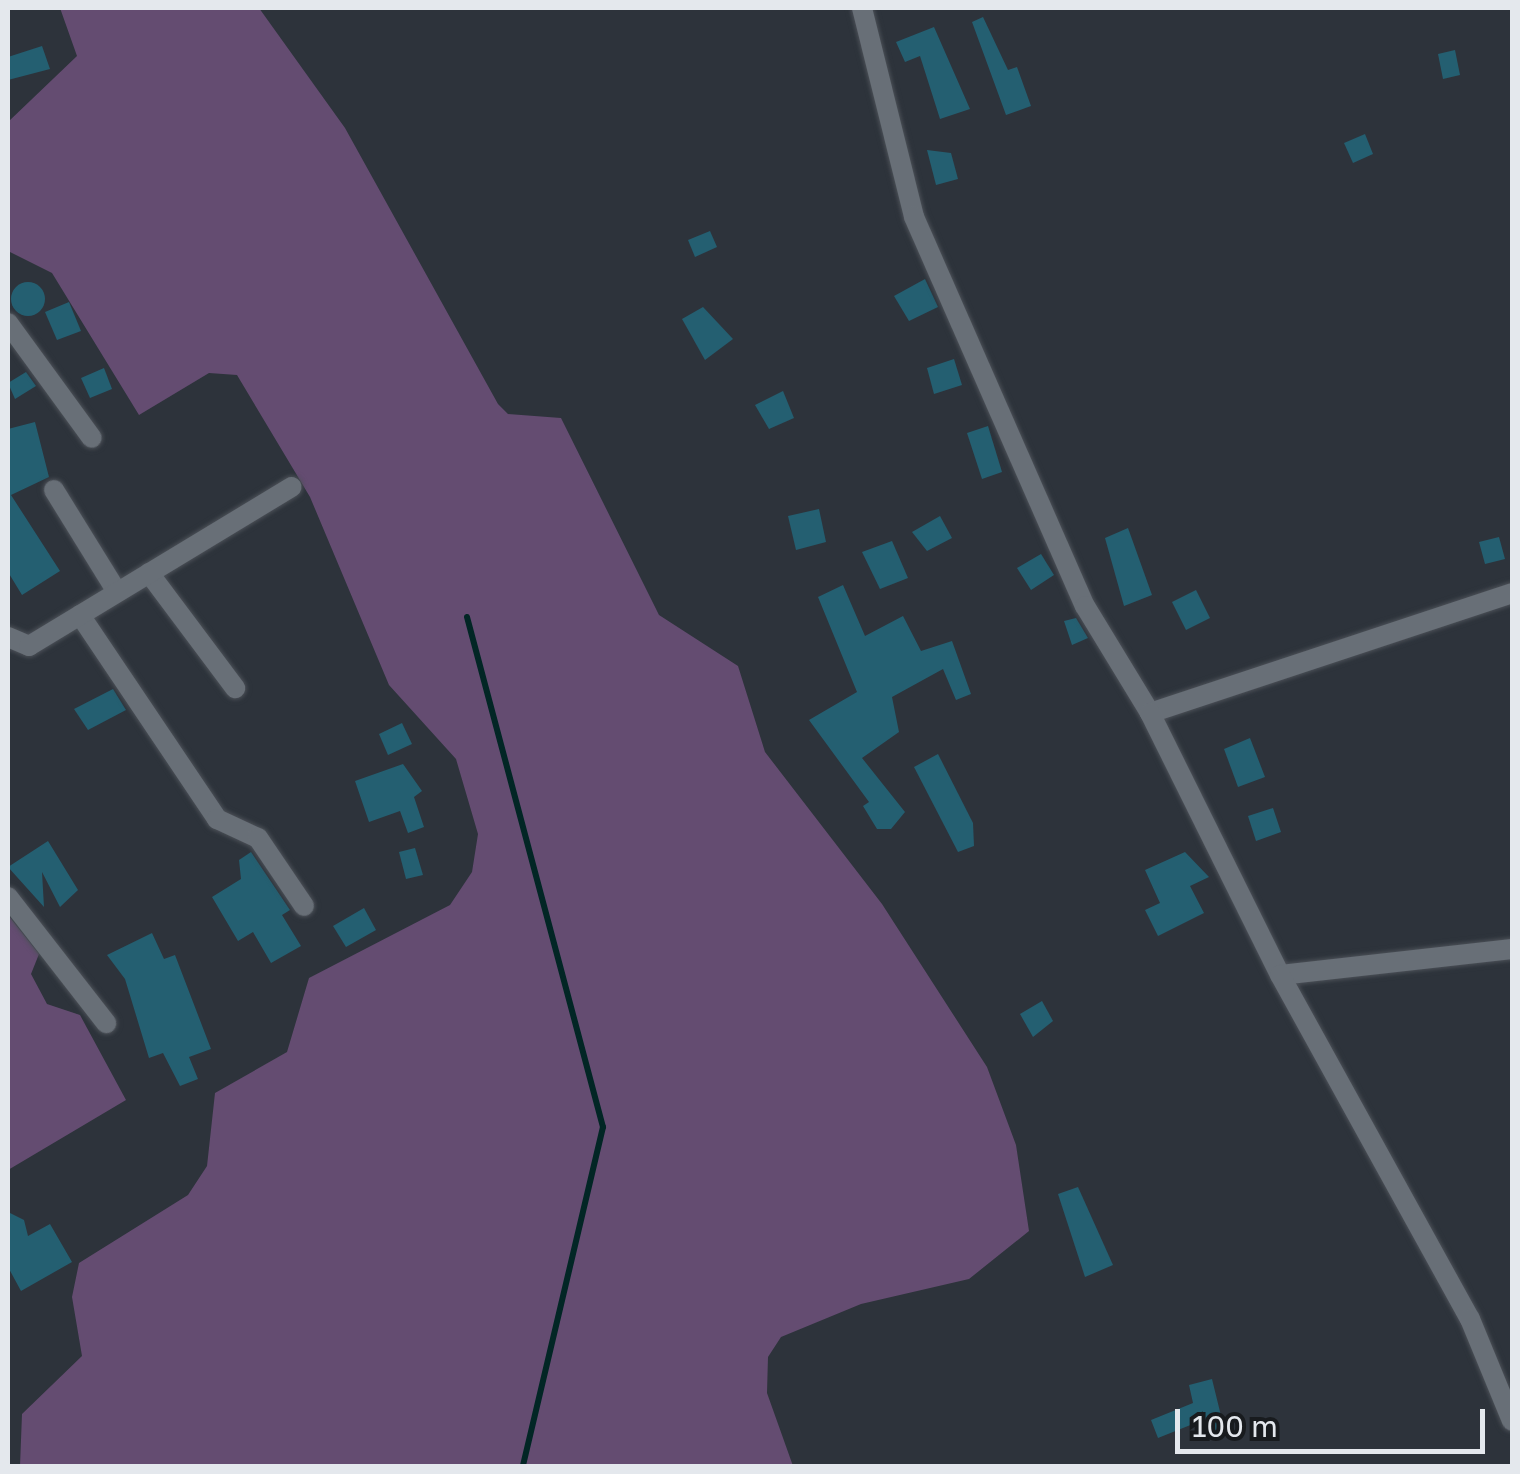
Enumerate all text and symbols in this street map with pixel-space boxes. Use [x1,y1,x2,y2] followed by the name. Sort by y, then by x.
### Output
[1180,1389,1490,1451] scale bar
[1192,1408,1278,1444] text: 100 m

